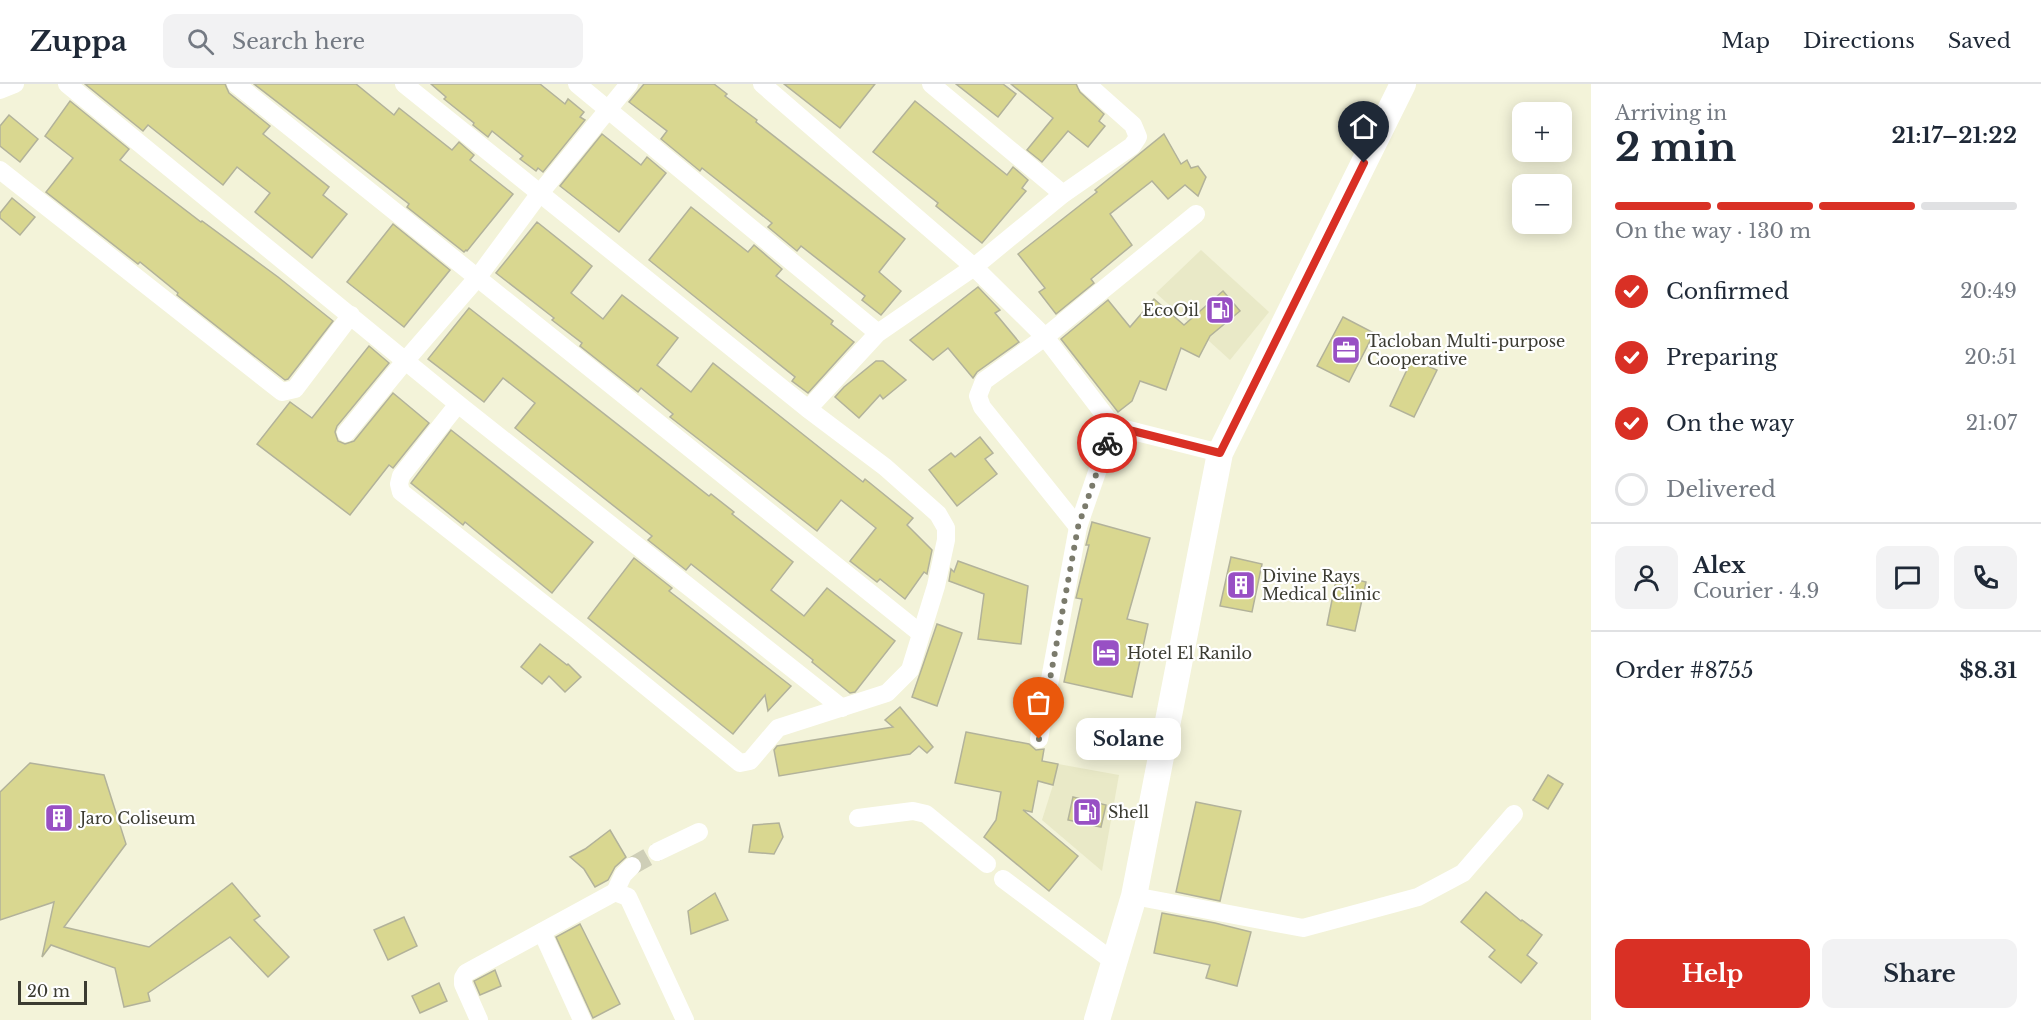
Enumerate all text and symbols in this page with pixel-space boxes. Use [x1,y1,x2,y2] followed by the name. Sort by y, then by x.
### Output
[163,14,583,68] search box
[30,24,127,59] text: Zuppa
[184,25,217,58] icon: search
[232,28,365,55] text: Search here
[1721,28,1770,54] text: Map
[1803,28,1915,54] text: Directions
[1948,28,2011,54] text: Saved
[1338,101,1389,163] pin
[1615,101,1727,125] text: Arriving in
[1512,102,1572,234] map controls
[1512,102,1572,162] button: +
[1347,110,1380,143] icon: home
[1891,122,2017,149] text: 21:17–21:22
[1615,123,1736,172] text: 2 min
[1512,174,1572,234] button: −
[1615,219,1811,243] text: On the way · 130 m
[1615,275,1648,308] icon: check
[1666,278,1789,305] text: Confirmed
[1960,279,2017,303] text: 20:49
[1204,294,1236,326] fuel station icon: EcoOil
[1143,300,1199,320] place label: EcoOil
[1367,331,1565,369] place label: Tacloban Multi-purpose Cooperative
[1330,334,1362,366] office icon: Tacloban Multi-purpose Cooperative
[1615,341,1648,374] icon: check
[1666,344,1777,371] text: Preparing
[1964,345,2017,369] text: 20:51
[1615,407,1648,440] icon: check
[1666,410,1794,437] text: On the way
[1966,411,2017,435] text: 21:07
[1077,413,1137,473] courier
[1091,427,1124,460] icon: bike
[1666,476,1776,503] text: Delivered
[1615,546,1678,609] button: person
[1876,546,1939,609] button: chat
[1954,546,2017,609] button: phone
[1693,552,1746,579] text: Alex
[1262,566,1381,604] place label: Divine Rays Medical Clinic
[1225,569,1257,601] building icon: Divine Rays Medical Clinic
[1693,579,1819,603] text: Courier · 4.9
[1090,637,1122,669] hotel icon: Hotel El Ranilo
[1127,643,1252,663] place label: Hotel El Ranilo
[1615,657,1754,684] text: Order #8755
[1960,657,2017,684] text: $8.31
[1013,677,1064,739] pin
[1022,686,1055,719] icon: bag
[1075,718,1180,760] callout: Solane
[1093,727,1164,751] text: Solane
[1071,796,1103,828] fuel station icon: Shell
[43,802,75,834] building icon: Jaro Coliseum
[1108,802,1149,822] place label: Shell
[78,808,195,828] place label: Jaro Coliseum
[1615,939,1810,1008] button: Help
[1822,939,2017,1008] button: Share
[18,978,87,1006] scale bar
[27,981,70,1001] text: 20 m

